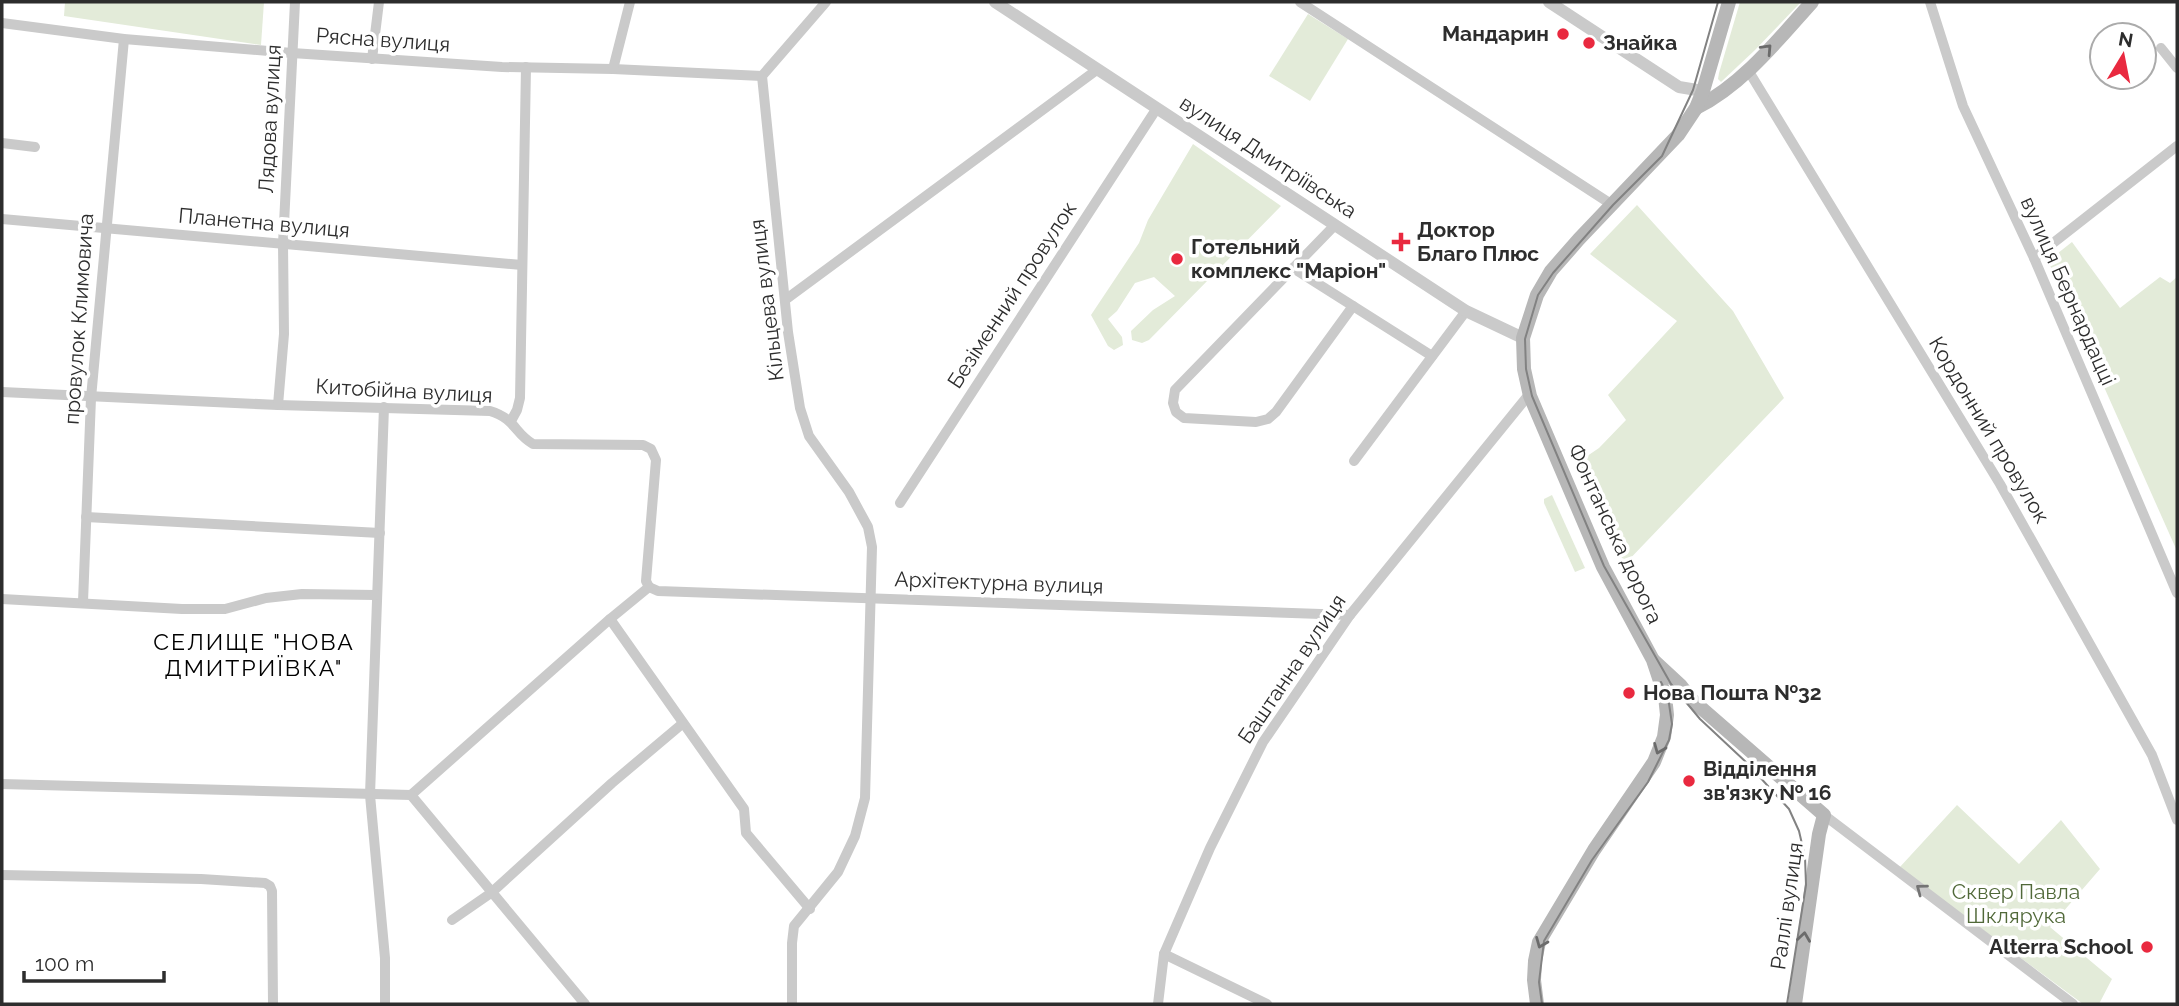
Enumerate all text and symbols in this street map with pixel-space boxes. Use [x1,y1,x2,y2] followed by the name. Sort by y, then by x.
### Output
[1442,21,1549,46] place label: Мандарин
[2088,21,2158,91] north arrow
[315,22,451,57] street label: Рясна вулиця
[1555,26,1571,42] marker: Мандарин
[2117,27,2135,51] text: N
[1603,30,1677,55] place label: Знайка
[1581,35,1597,51] marker: Знайка
[253,44,286,194] street label: Лядова вулиця
[1759,45,1772,58] one-way arrow
[1175,90,1361,223] street label: вулиця Дмитріївська
[2016,193,2121,389] street label: вулиця Бернардацці
[942,197,1081,393] street label: Безіменний провулок
[177,203,351,242] street label: Планетна вулиця
[59,213,98,425] street label: провулок Климовича
[1417,217,1539,266] place label: Доктор Благо Плюс
[744,218,789,382] street label: Кільцева вулиця
[1391,232,1411,252] marker: Доктор Благо Плюс
[1191,234,1386,283] place label: Готельний комплекс "Маріон"
[1169,251,1185,267] marker: Готельний комплекс "Маріон"
[1924,332,2055,528] street label: Кордонний провулок
[315,373,493,408] street label: Китобійна вулиця
[1563,440,1668,627] street label: Фонтанська дорога
[894,566,1104,599] street label: Архітектурна вулиця
[1232,589,1351,748] street label: Баштанна вулиця
[153,628,355,681] district label: СЕЛИЩЕ "НОВА ДМИТРИЇВКА"
[1643,680,1821,705] place label: Нова Пошта №32
[1621,685,1637,701] marker: Нова Пошта №32
[1653,742,1667,755] one-way arrow
[1703,756,1832,805] place label: Відділення зв'язку № 16
[1681,773,1697,789] marker: Відділення зв'язку № 16
[1765,841,1808,971] street label: Раллі вулиця
[1952,879,2080,928] park label: Сквер Павла Шклярука
[1916,885,1928,898] one-way arrow
[1797,931,1812,943] one-way arrow
[1989,934,2133,959] place label: Alterra School
[1535,936,1549,948] one-way arrow
[2139,939,2155,955] marker: Alterra School
[24,940,164,984] scale bar
[35,951,94,976] text: 100 m

